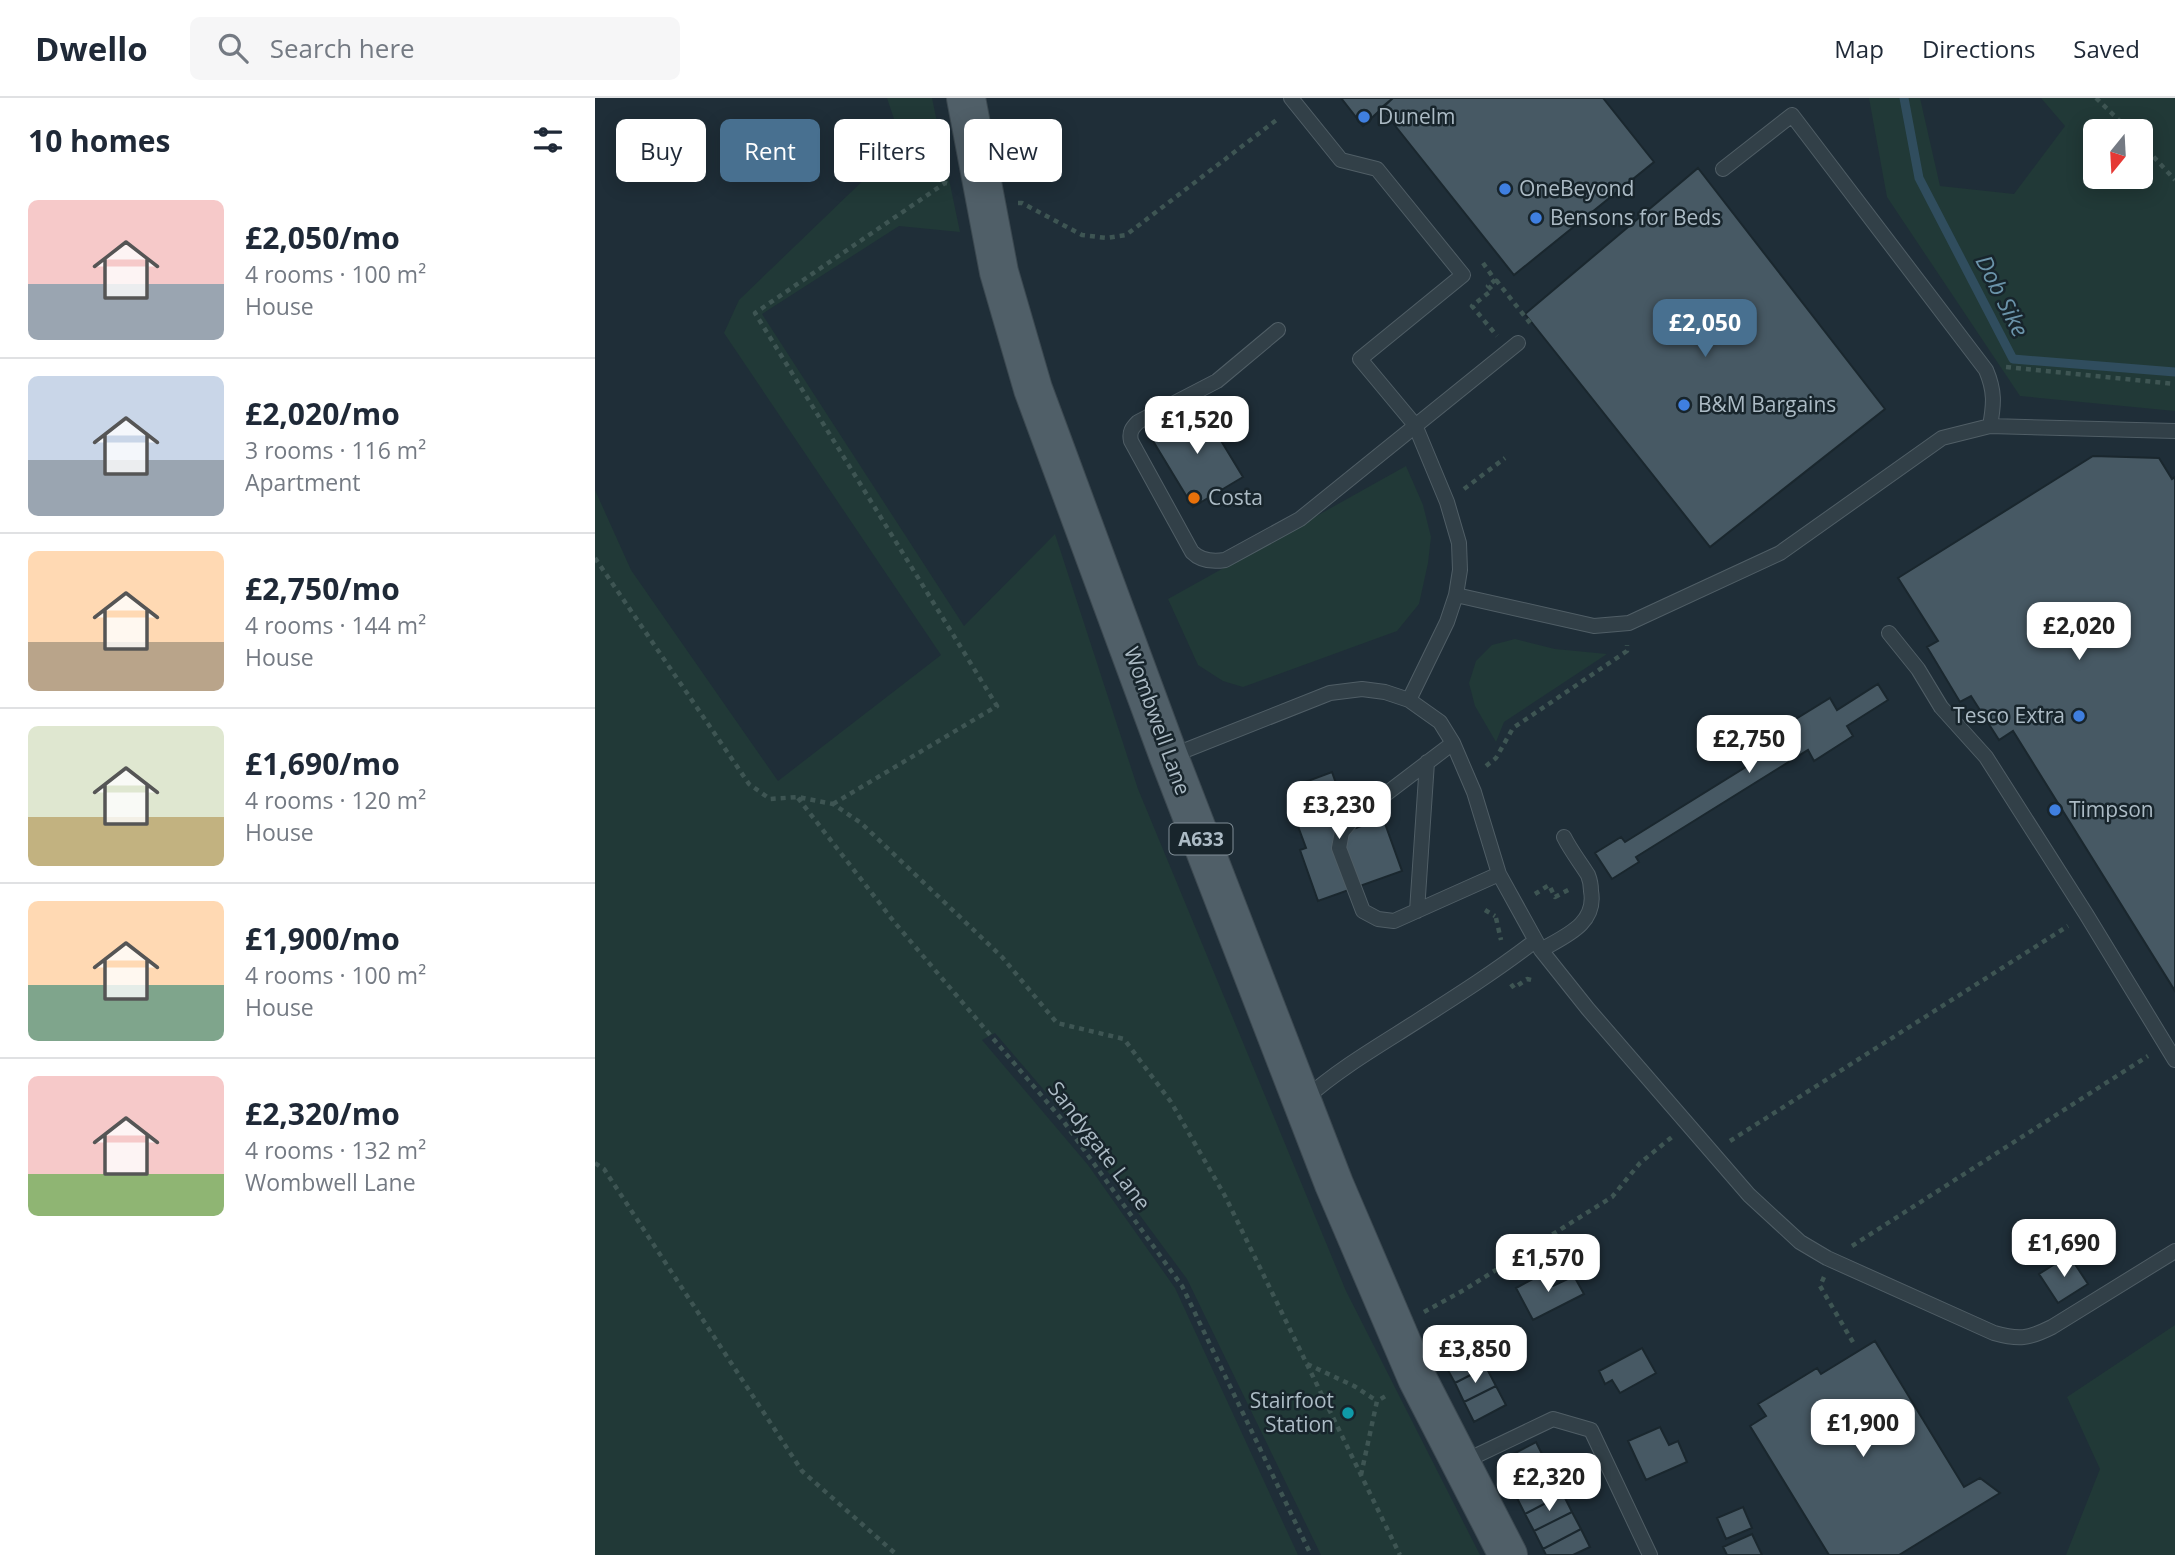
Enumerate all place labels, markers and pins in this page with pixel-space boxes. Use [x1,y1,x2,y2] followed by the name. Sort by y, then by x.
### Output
[1378,102,1456,130] place label: Dunelm
[1356,109,1372,125] marker: Dunelm
[1519,174,1634,202] place label: OneBeyond
[1497,181,1513,197] marker: OneBeyond
[1550,203,1721,231] place label: Bensons for Beds
[1528,210,1544,226] marker: Bensons for Beds
[1648,300,1762,359] pin: £2,050
[1698,390,1836,418] place label: B&M Bargains
[1140,396,1254,456] pin: £1,520
[1676,397,1692,413] marker: B&M Bargains
[1208,483,1263,511] place label: Costa
[1186,490,1202,506] marker: Costa
[2022,602,2136,662] pin: £2,020
[1953,701,2065,729] place label: Tesco Extra
[2071,708,2087,724] marker: Tesco Extra
[1692,716,1806,775] pin: £2,750
[1282,782,1396,841] pin: £3,230
[2069,795,2154,823] place label: Timpson
[2047,802,2063,818] marker: Timpson
[2007,1220,2121,1279] pin: £1,690
[1491,1234,1605,1294] pin: £1,570
[1418,1326,1532,1385] pin: £3,850
[1250,1386,1334,1438] place label: Stairfoot Station
[1806,1400,1920,1459] pin: £1,900
[1340,1405,1356,1421] marker: Stairfoot Station
[1492,1454,1606,1513] pin: £2,320

